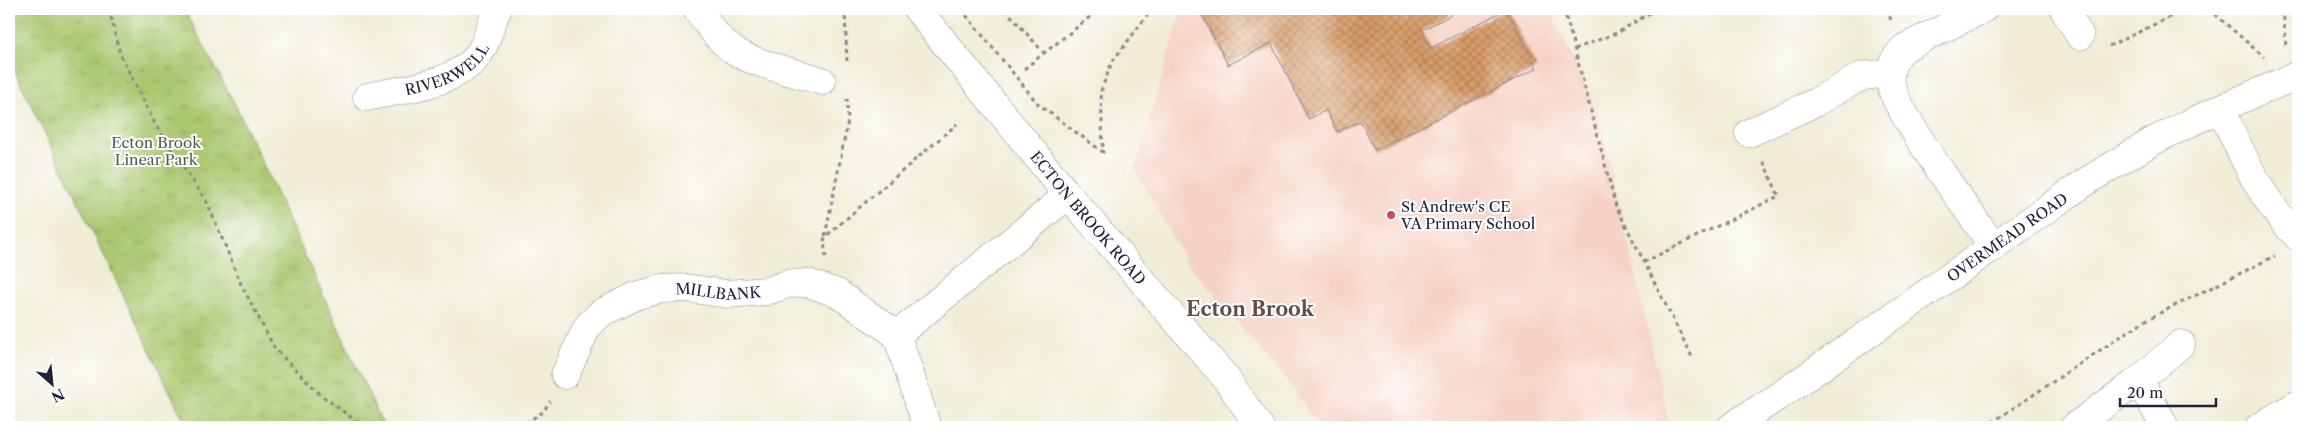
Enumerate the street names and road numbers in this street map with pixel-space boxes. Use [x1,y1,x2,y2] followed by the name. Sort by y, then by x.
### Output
[403,40,493,99] street label: RIVERWELL
[1026,147,1150,288] street label: ECTON BROOK ROAD
[1943,188,2071,286] street label: OVERMEAD ROAD
[675,278,763,304] street label: MILLBANK

